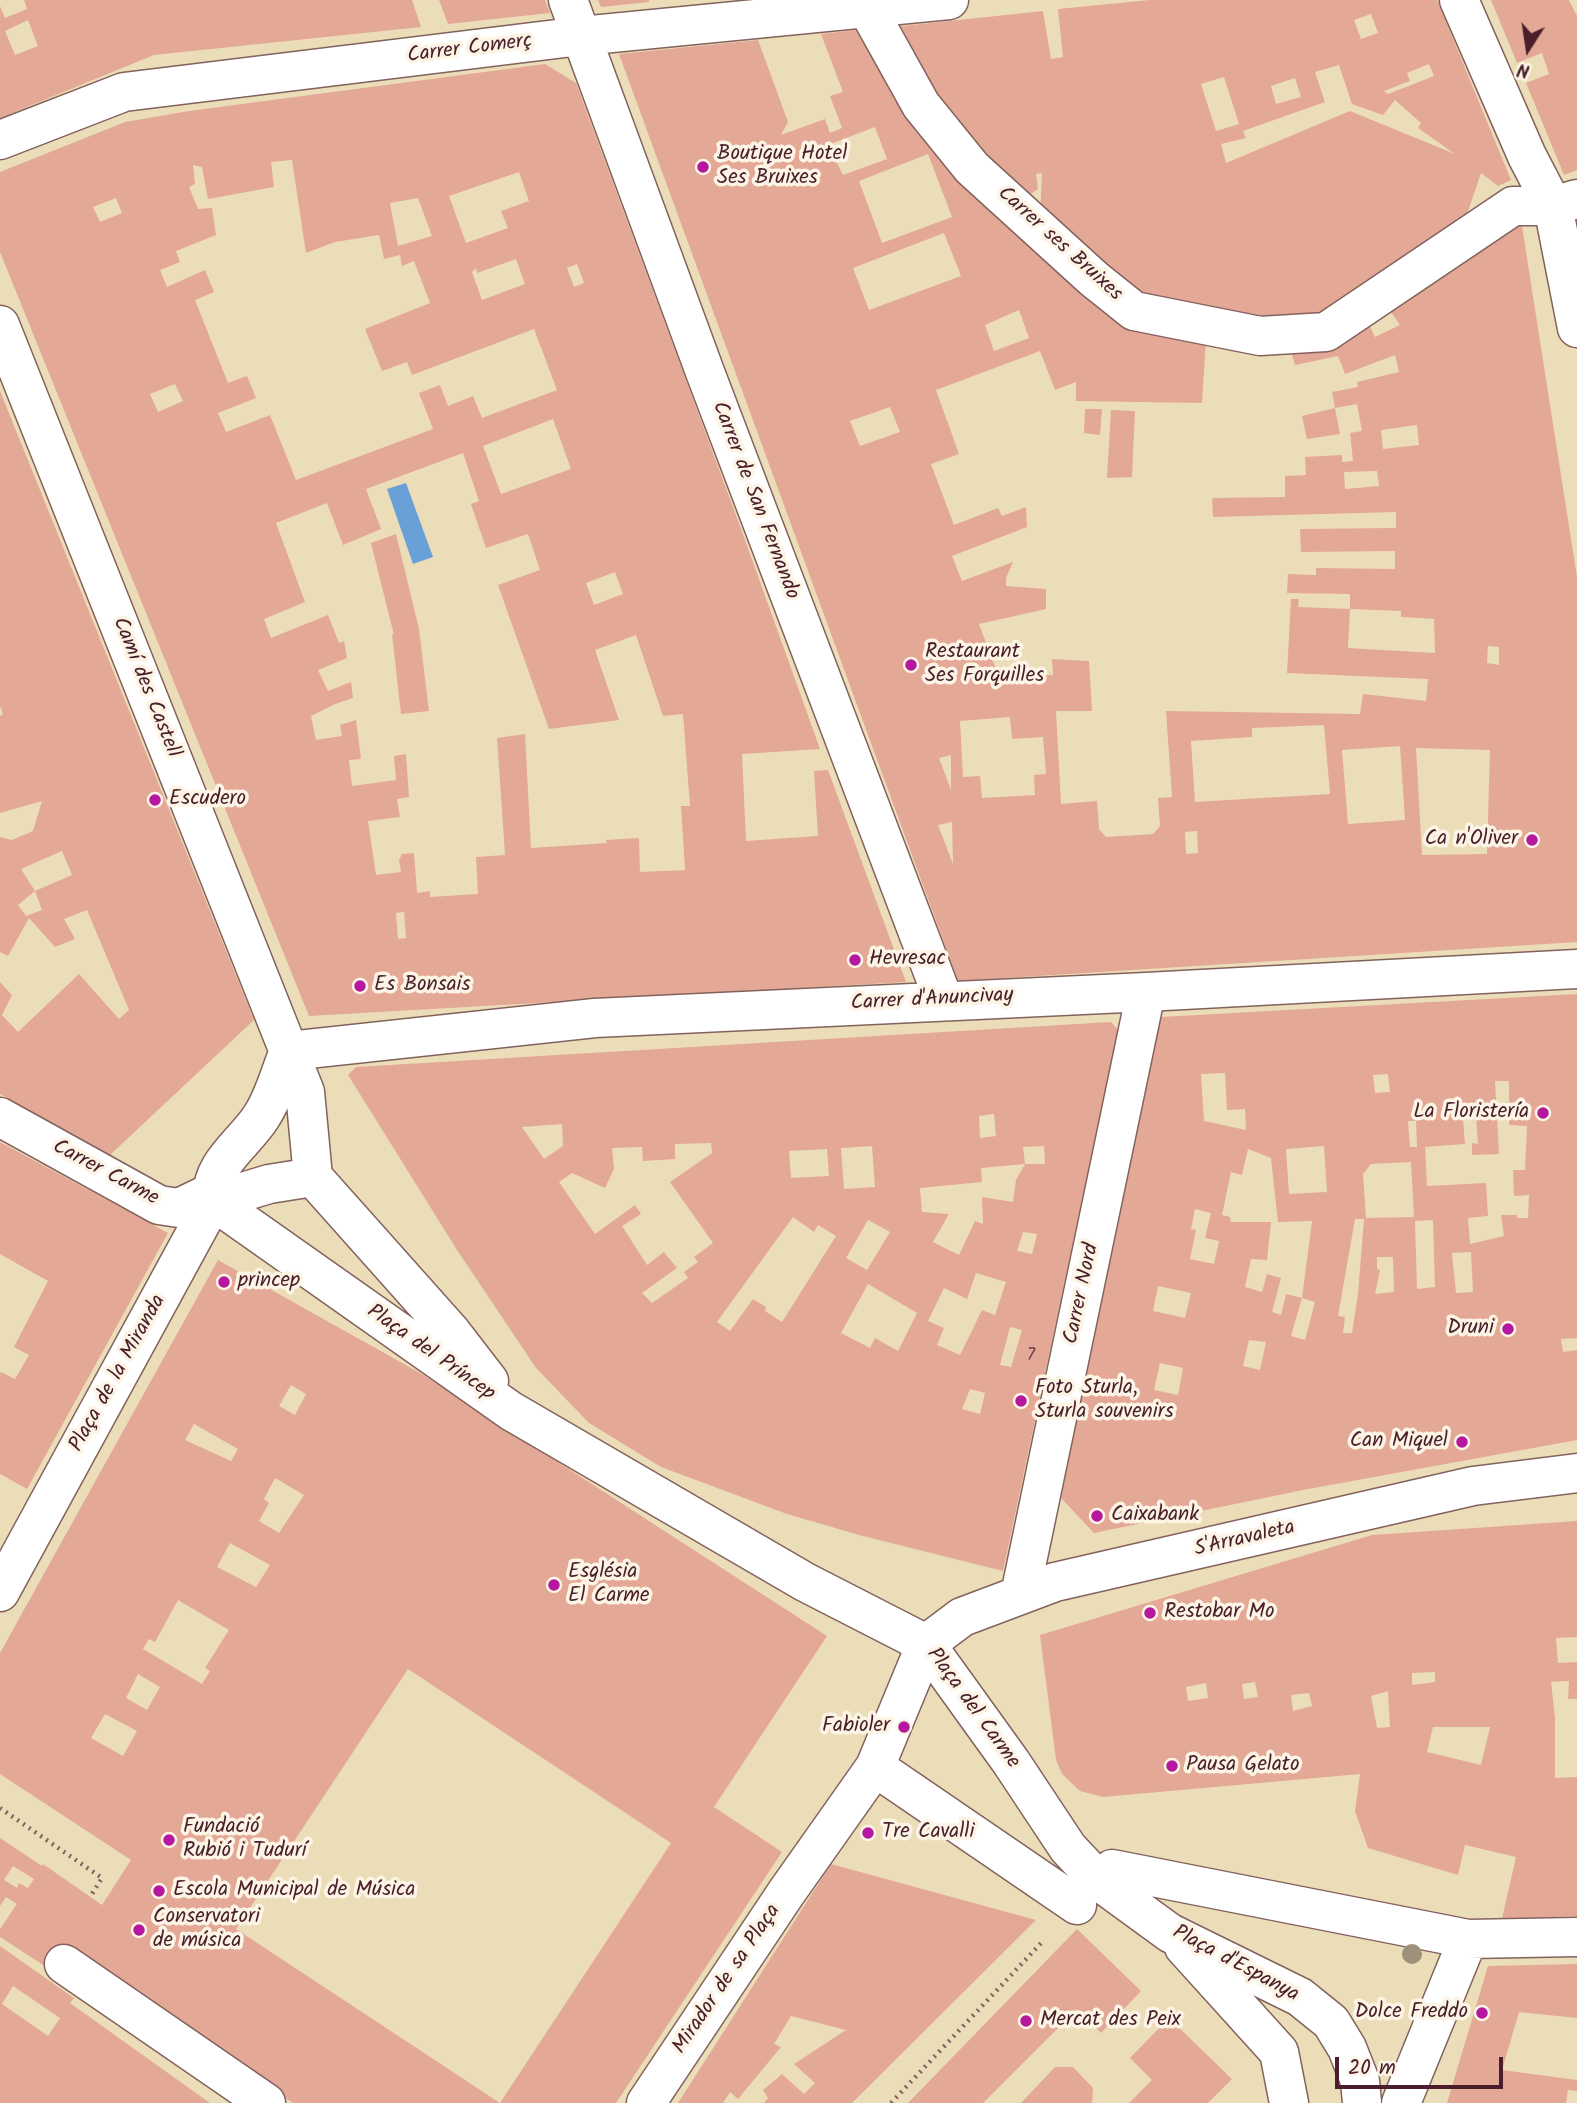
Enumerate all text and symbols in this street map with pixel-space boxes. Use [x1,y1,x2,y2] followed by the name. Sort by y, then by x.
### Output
[1493,14,1563,84] north arrow
[406,30,534,70] street label: Carrer Comerç
[1515,54,1533,85] text: N
[717,142,847,192] place label: Boutique Hotel Ses Bruixes
[695,159,711,175] marker: Boutique Hotel Ses Bruixes
[991,182,1127,308] street label: Carrer ses Bruixes
[705,399,803,603] street label: Carrer de San Fernando
[105,614,185,762] street label: Camí des Castell
[925,640,1044,690] place label: Restaurant Ses Forquilles
[903,657,919,673] marker: Restaurant Ses Forquilles
[169,787,246,813] place label: Escudero
[147,792,163,808] marker: Escudero
[1425,827,1518,853] place label: Ca n'Oliver
[1524,832,1540,848] marker: Ca n'Oliver
[869,947,946,973] place label: Hevresac
[847,952,863,968] marker: Hevresac
[374,973,470,999] place label: Es Bonsais
[352,978,368,994] marker: Es Bonsais
[850,984,1014,1018] street label: Carrer d'Anuncivay
[1413,1100,1529,1126] place label: La Floristería
[1535,1105,1551,1121] marker: La Floristería
[48,1135,162,1213] street label: Carrer Carme
[1060,1241,1106,1347] street label: Carrer Nord
[238,1269,300,1295] place label: princep
[216,1274,232,1290] marker: princep
[65,1291,173,1457] street label: Plaça de la Miranda
[361,1300,499,1408] street label: Plaça del Príncep
[1447,1316,1494,1342] place label: Druni
[1500,1321,1516,1337] marker: Druni
[1027,1346,1035,1368] house number: 7
[1035,1376,1174,1426] place label: Foto Sturla, Sturla souvenirs
[1013,1393,1029,1409] marker: Foto Sturla, Sturla souvenirs
[1350,1429,1448,1455] place label: Can Miquel
[1454,1434,1470,1450] marker: Can Miquel
[1111,1503,1199,1529] place label: Caixabank
[1089,1508,1105,1524] marker: Caixabank
[1192,1516,1298,1564] street label: S'Arravaleta
[568,1560,649,1610] place label: Església El Carme
[546,1577,562,1593] marker: Església El Carme
[1164,1600,1275,1626] place label: Restobar Mo
[1142,1605,1158,1621] marker: Restobar Mo
[920,1644,1024,1774] street label: Plaça del Carme
[822,1714,890,1740] place label: Fabioler
[896,1719,912,1735] marker: Fabioler
[1186,1753,1299,1779] place label: Pausa Gelato
[1164,1758,1180,1774] marker: Pausa Gelato
[183,1815,307,1865] place label: Fundació Rubió i Tudurí
[882,1820,974,1846] place label: Tre Cavalli
[860,1825,876,1841] marker: Tre Cavalli
[161,1832,177,1848] marker: Fundació Rubió i Tudurí
[173,1878,415,1904] place label: Escola Municipal de Música
[151,1883,167,1899] marker: Escola Municipal de Música
[669,1900,787,2060] street label: Mirador de sa Plaça
[153,1905,260,1955] place label: Conservatori de música
[1167,1921,1303,2009] street label: Plaça d'Espanya
[131,1922,147,1938] marker: Conservatori de música
[1355,2000,1468,2026] place label: Dolce Freddo
[1474,2005,1490,2021] marker: Dolce Freddo
[1040,2008,1181,2034] place label: Mercat des Peix
[1018,2013,1034,2029] marker: Mercat des Peix
[1339,2044,1507,2088] scale bar
[1348,2052,1396,2085] text: 20 m

